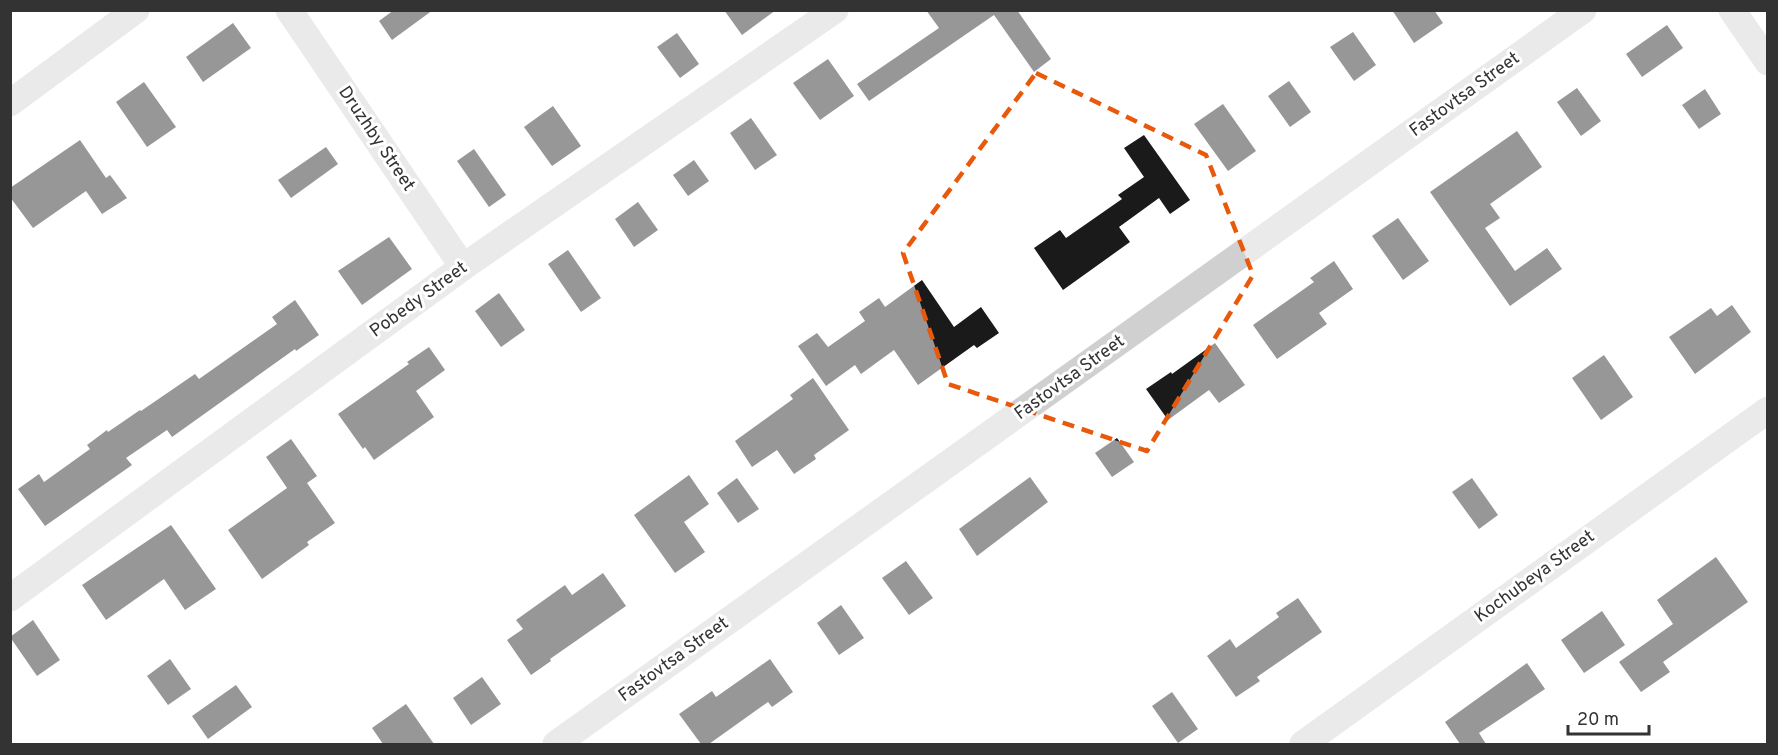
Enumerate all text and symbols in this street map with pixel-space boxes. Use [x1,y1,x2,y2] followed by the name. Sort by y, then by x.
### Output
[1405,47,1525,143] street label: Fastovtsa Street
[332,82,420,196] street label: Druzhby Street
[366,257,472,343] street label: Pobedy Street
[1010,330,1130,426] street label: Fastovtsa Street
[1470,526,1600,628] street label: Kochubeya Street
[614,612,734,708] street label: Fastovtsa Street
[1568,698,1649,736] scale bar
[1577,709,1619,732] text: 20 m

